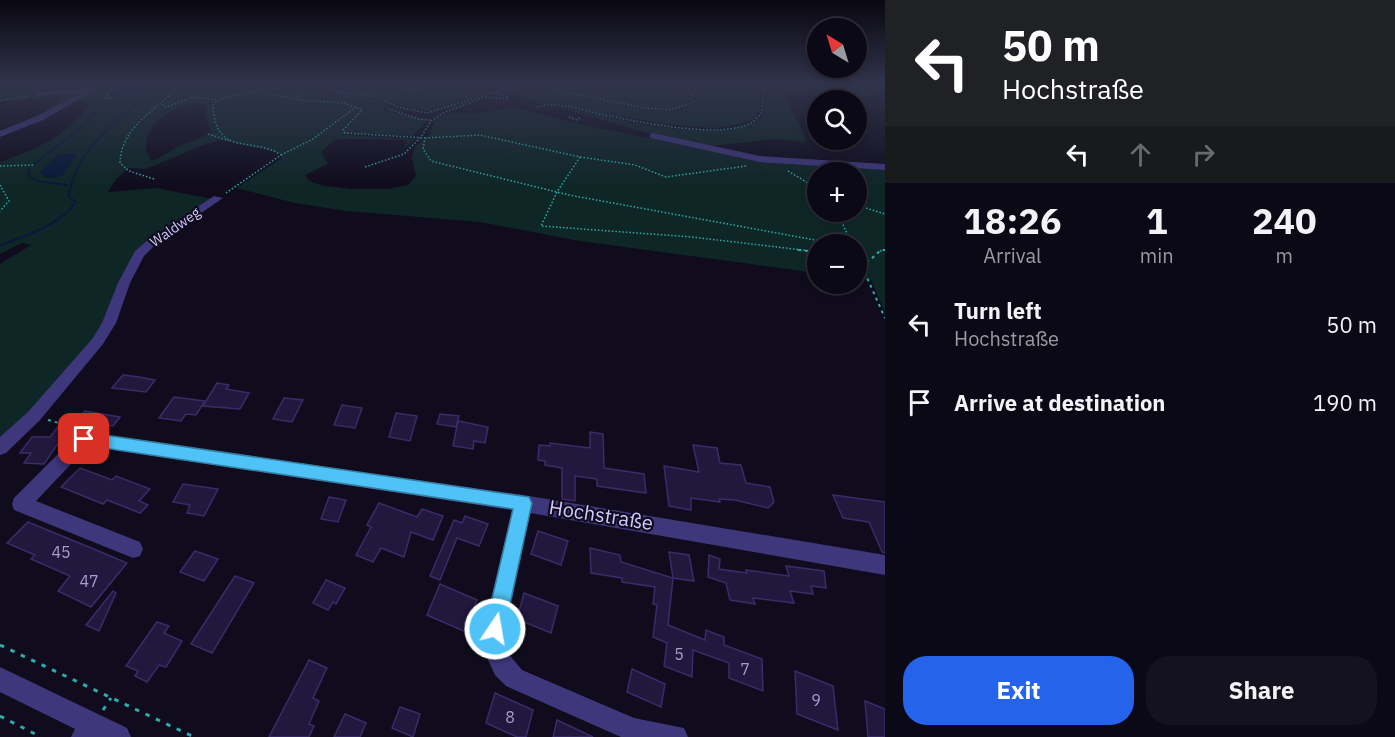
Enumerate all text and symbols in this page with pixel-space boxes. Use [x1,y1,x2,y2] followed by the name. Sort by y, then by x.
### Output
[807,18,867,78] north arrow
[807,18,867,294] map controls
[1002,18,1100,73] text: 50 m
[903,24,981,102] icon: left
[1002,71,1144,106] text: Hochstraße
[807,90,867,150] button: search
[1061,138,1094,171] icon: left
[1124,138,1157,171] icon: ahead
[1187,138,1220,171] icon: right
[807,162,867,222] button: +
[963,197,1062,244] text: 18:26
[1146,197,1168,244] text: 1
[1252,197,1317,244] text: 240
[146,203,204,251] street label: Waldweg
[807,234,867,294] button: −
[983,242,1042,269] text: Arrival
[1140,242,1174,269] text: min
[1276,242,1293,269] text: m
[954,296,1042,325] text: Turn left
[903,308,936,341] icon: left
[1326,310,1377,339] text: 50 m
[954,325,1059,352] text: Hochstraße
[903,386,936,419] icon: arrive
[954,388,1165,417] text: Arrive at destination
[1313,388,1377,417] text: 190 m
[58,413,109,464] pin
[67,422,100,455] icon: arrive
[547,493,655,536] street label: Hochstraße
[51,542,71,562] house number: 45
[79,571,99,591] house number: 47
[463,597,527,661] position arrow
[674,644,684,664] house number: 5
[903,656,1134,725] button: Exit
[1146,656,1377,725] button: Share
[740,659,750,679] house number: 7
[811,690,821,710] house number: 9
[505,707,515,727] house number: 8

